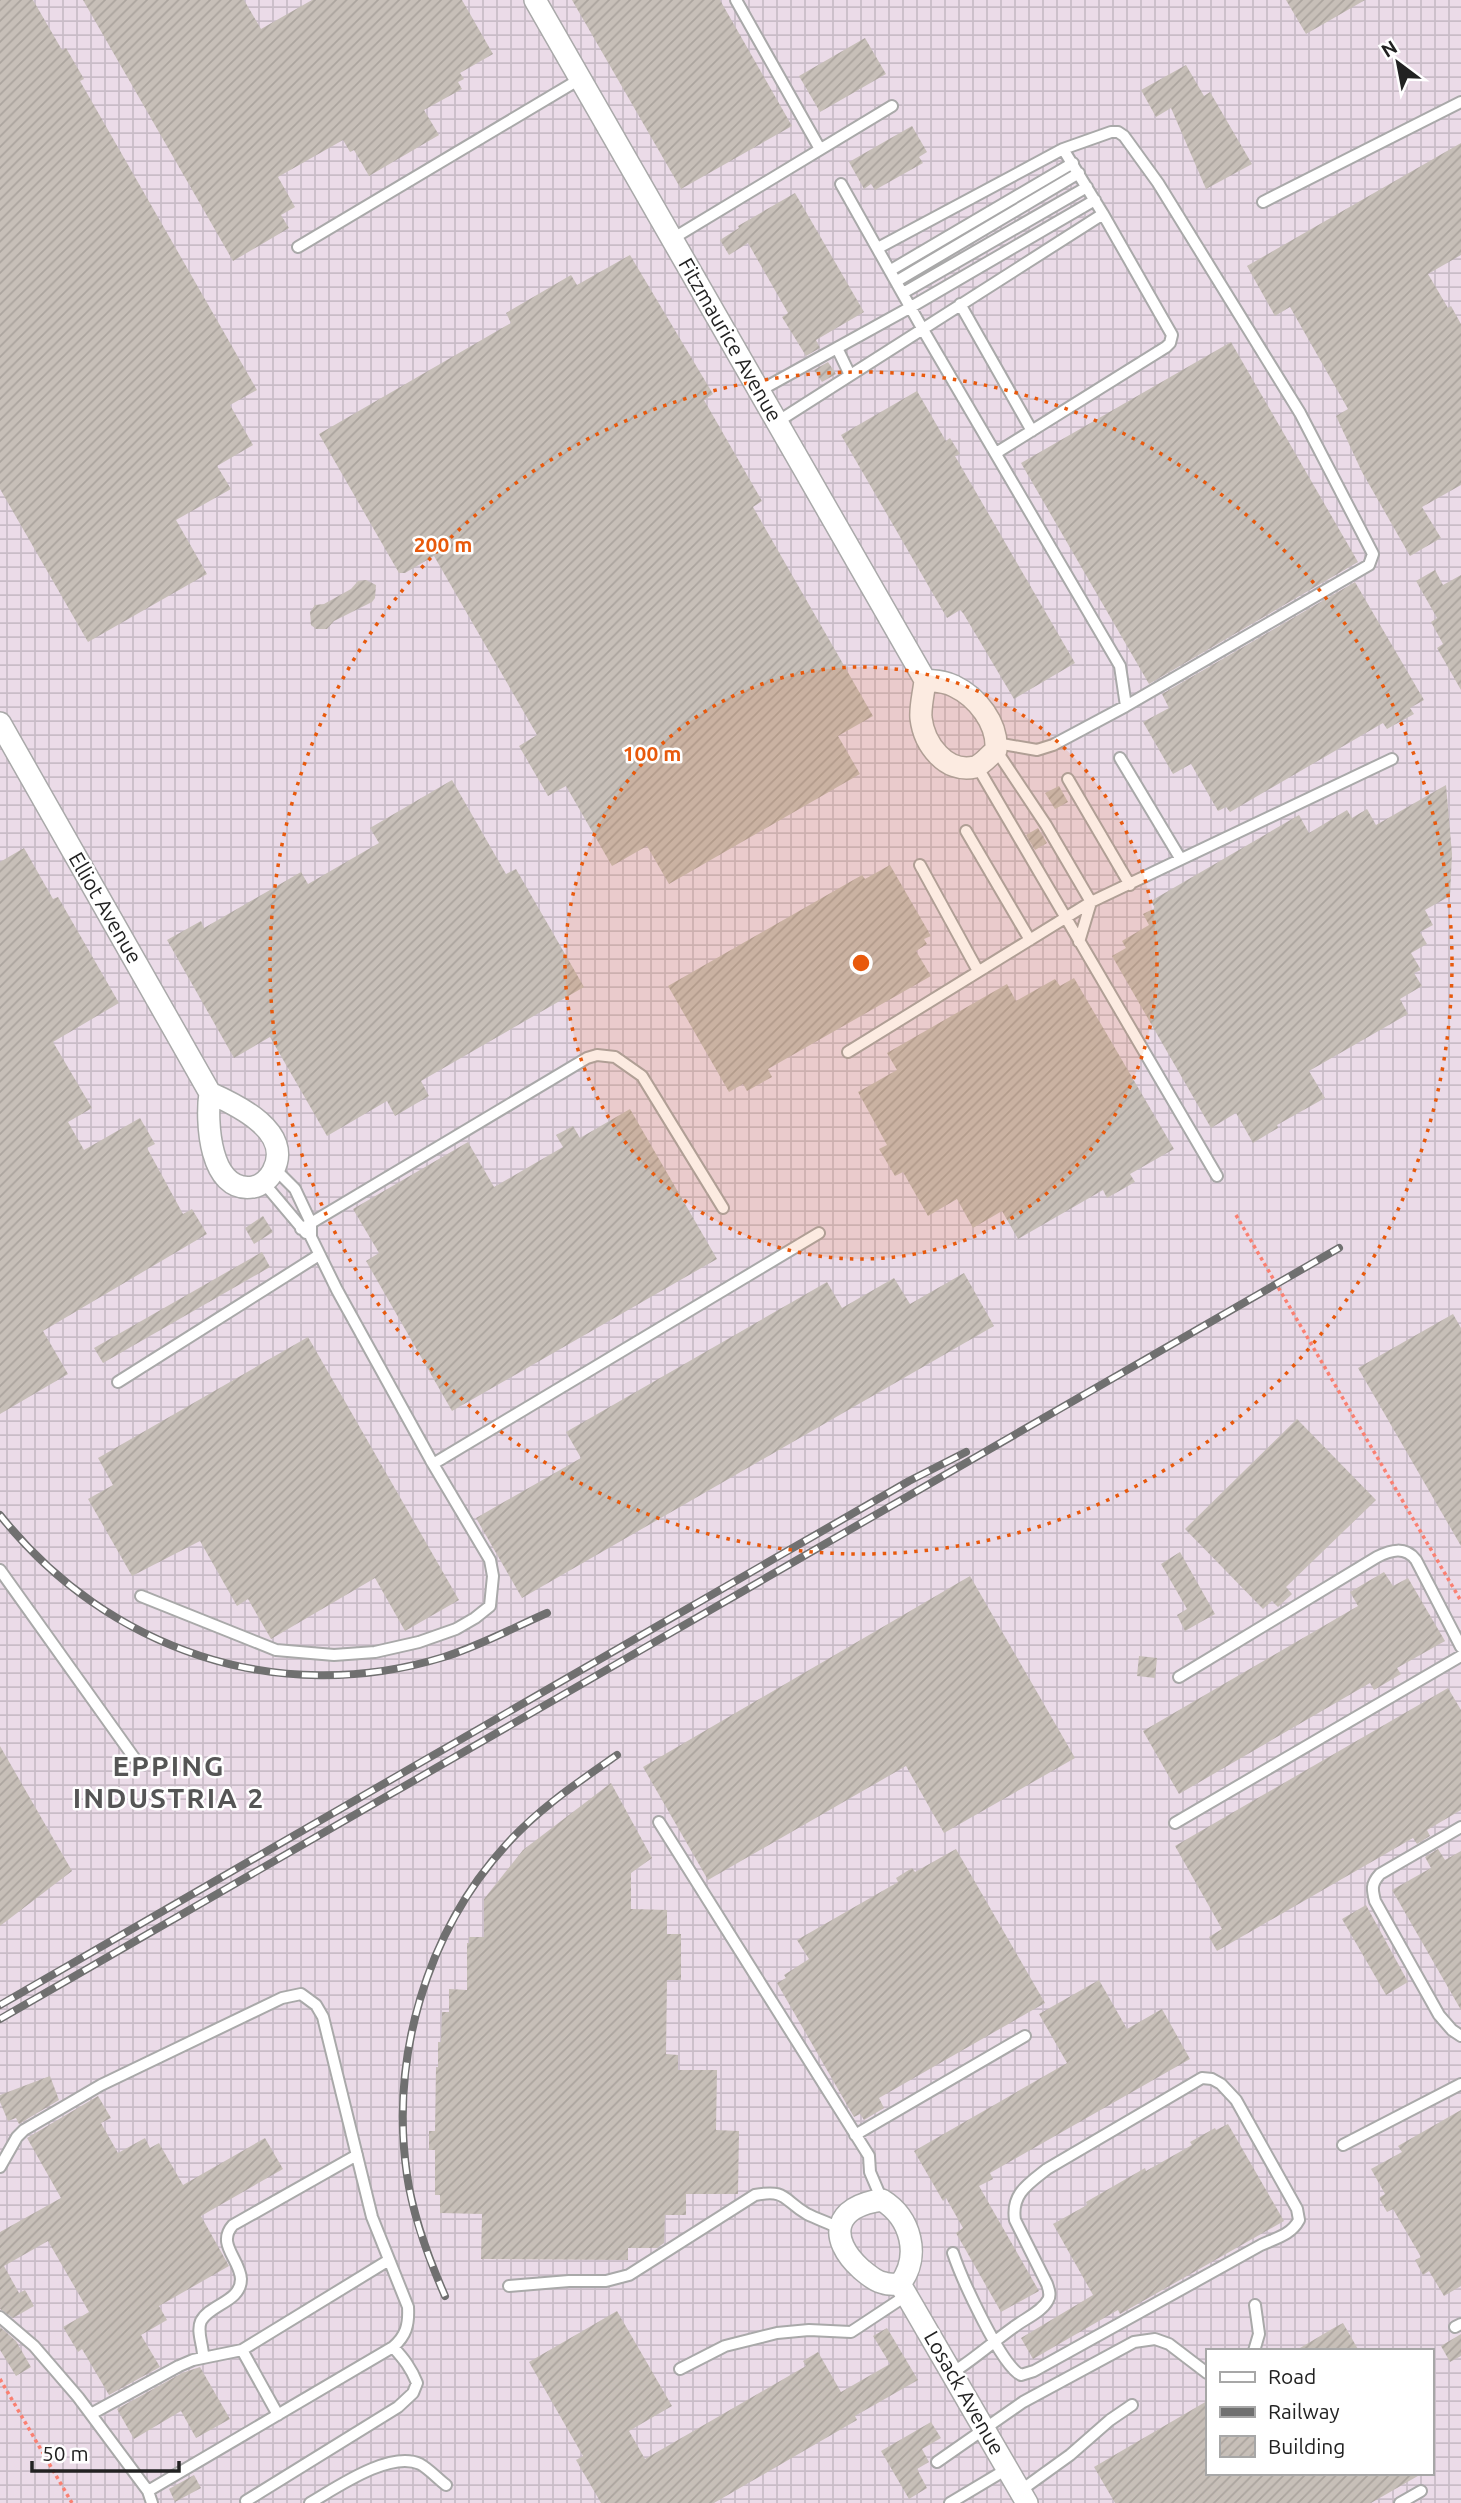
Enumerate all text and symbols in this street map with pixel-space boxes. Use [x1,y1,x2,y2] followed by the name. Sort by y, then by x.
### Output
[1363,28,1433,98] north arrow
[1377,35,1401,62] text: N
[674,253,787,426] street label: Fitzmaurice Avenue
[414,532,472,556] text: 200 m
[623,741,681,765] text: 100 m
[64,848,147,967] street label: Elliot Avenue
[849,951,873,975] centre of rings
[73,1750,265,1813] district label: EPPING INDUSTRIA 2
[920,2326,1010,2459] street label: Losack Avenue
[1206,2349,1433,2475] legend
[1268,2364,1316,2388] text: Road
[1268,2399,1340,2423] text: Railway
[32,2430,178,2474] scale bar
[1268,2434,1345,2458] text: Building
[42,2441,89,2465] text: 50 m

